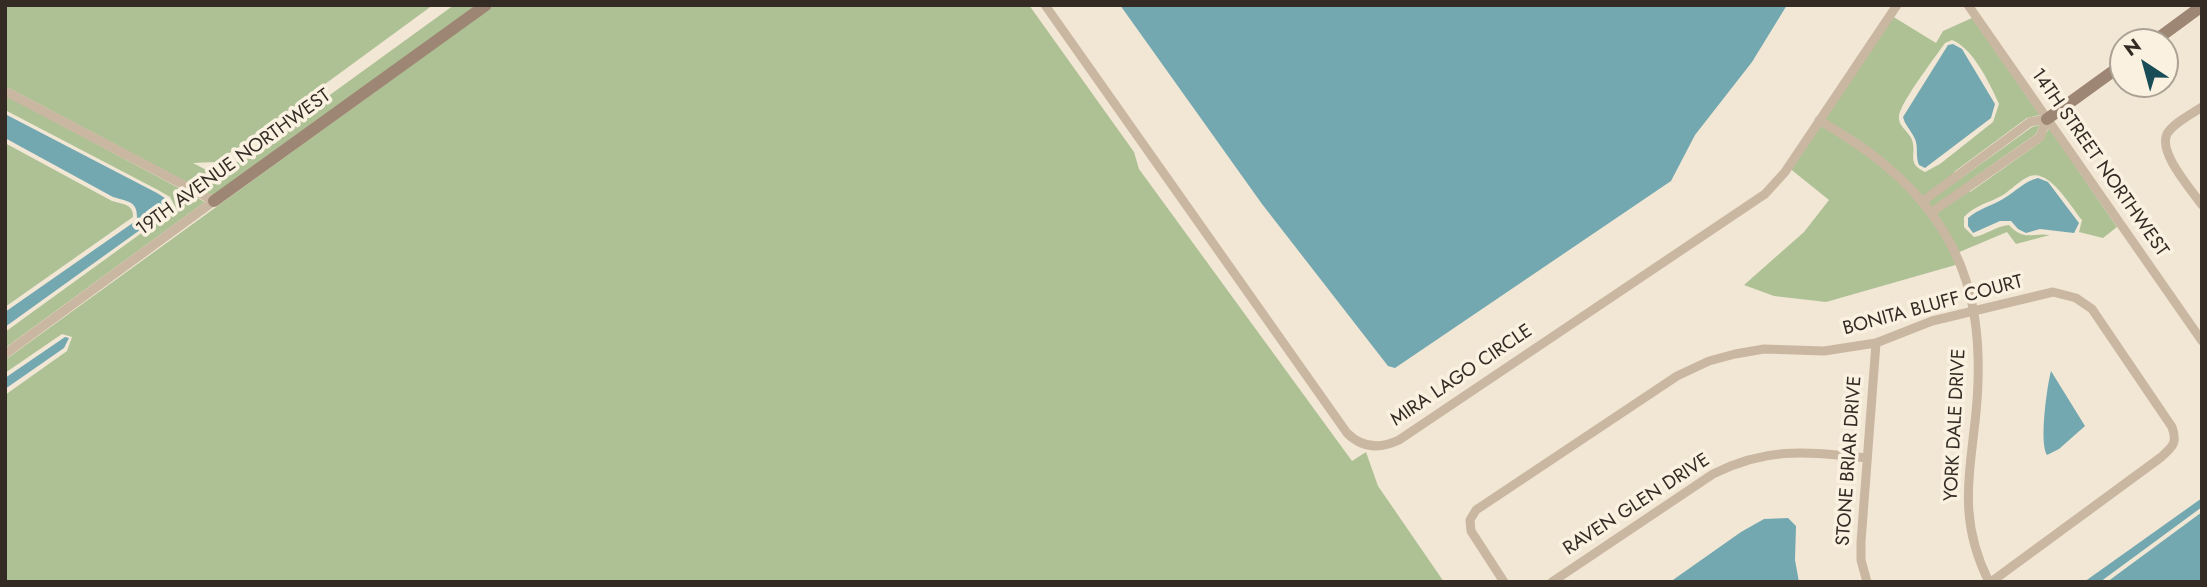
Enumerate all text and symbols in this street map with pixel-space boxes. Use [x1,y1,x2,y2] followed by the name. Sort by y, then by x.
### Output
[2109,28,2179,98] north arrow
[2118,32,2147,63] text: N
[2025,65,2173,261] street label: 14TH STREET NORTHWEST
[132,85,336,241] street label: 19TH AVENUE NORTHWEST
[1841,271,2025,341] street label: BONITA BLUFF COURT
[1387,320,1537,432] street label: MIRA LAGO CIRCLE
[1941,348,1971,502] street label: YORK DALE DRIVE
[1833,375,1867,547] street label: STONE BRIAR DRIVE
[1559,449,1715,561] street label: RAVEN GLEN DRIVE

